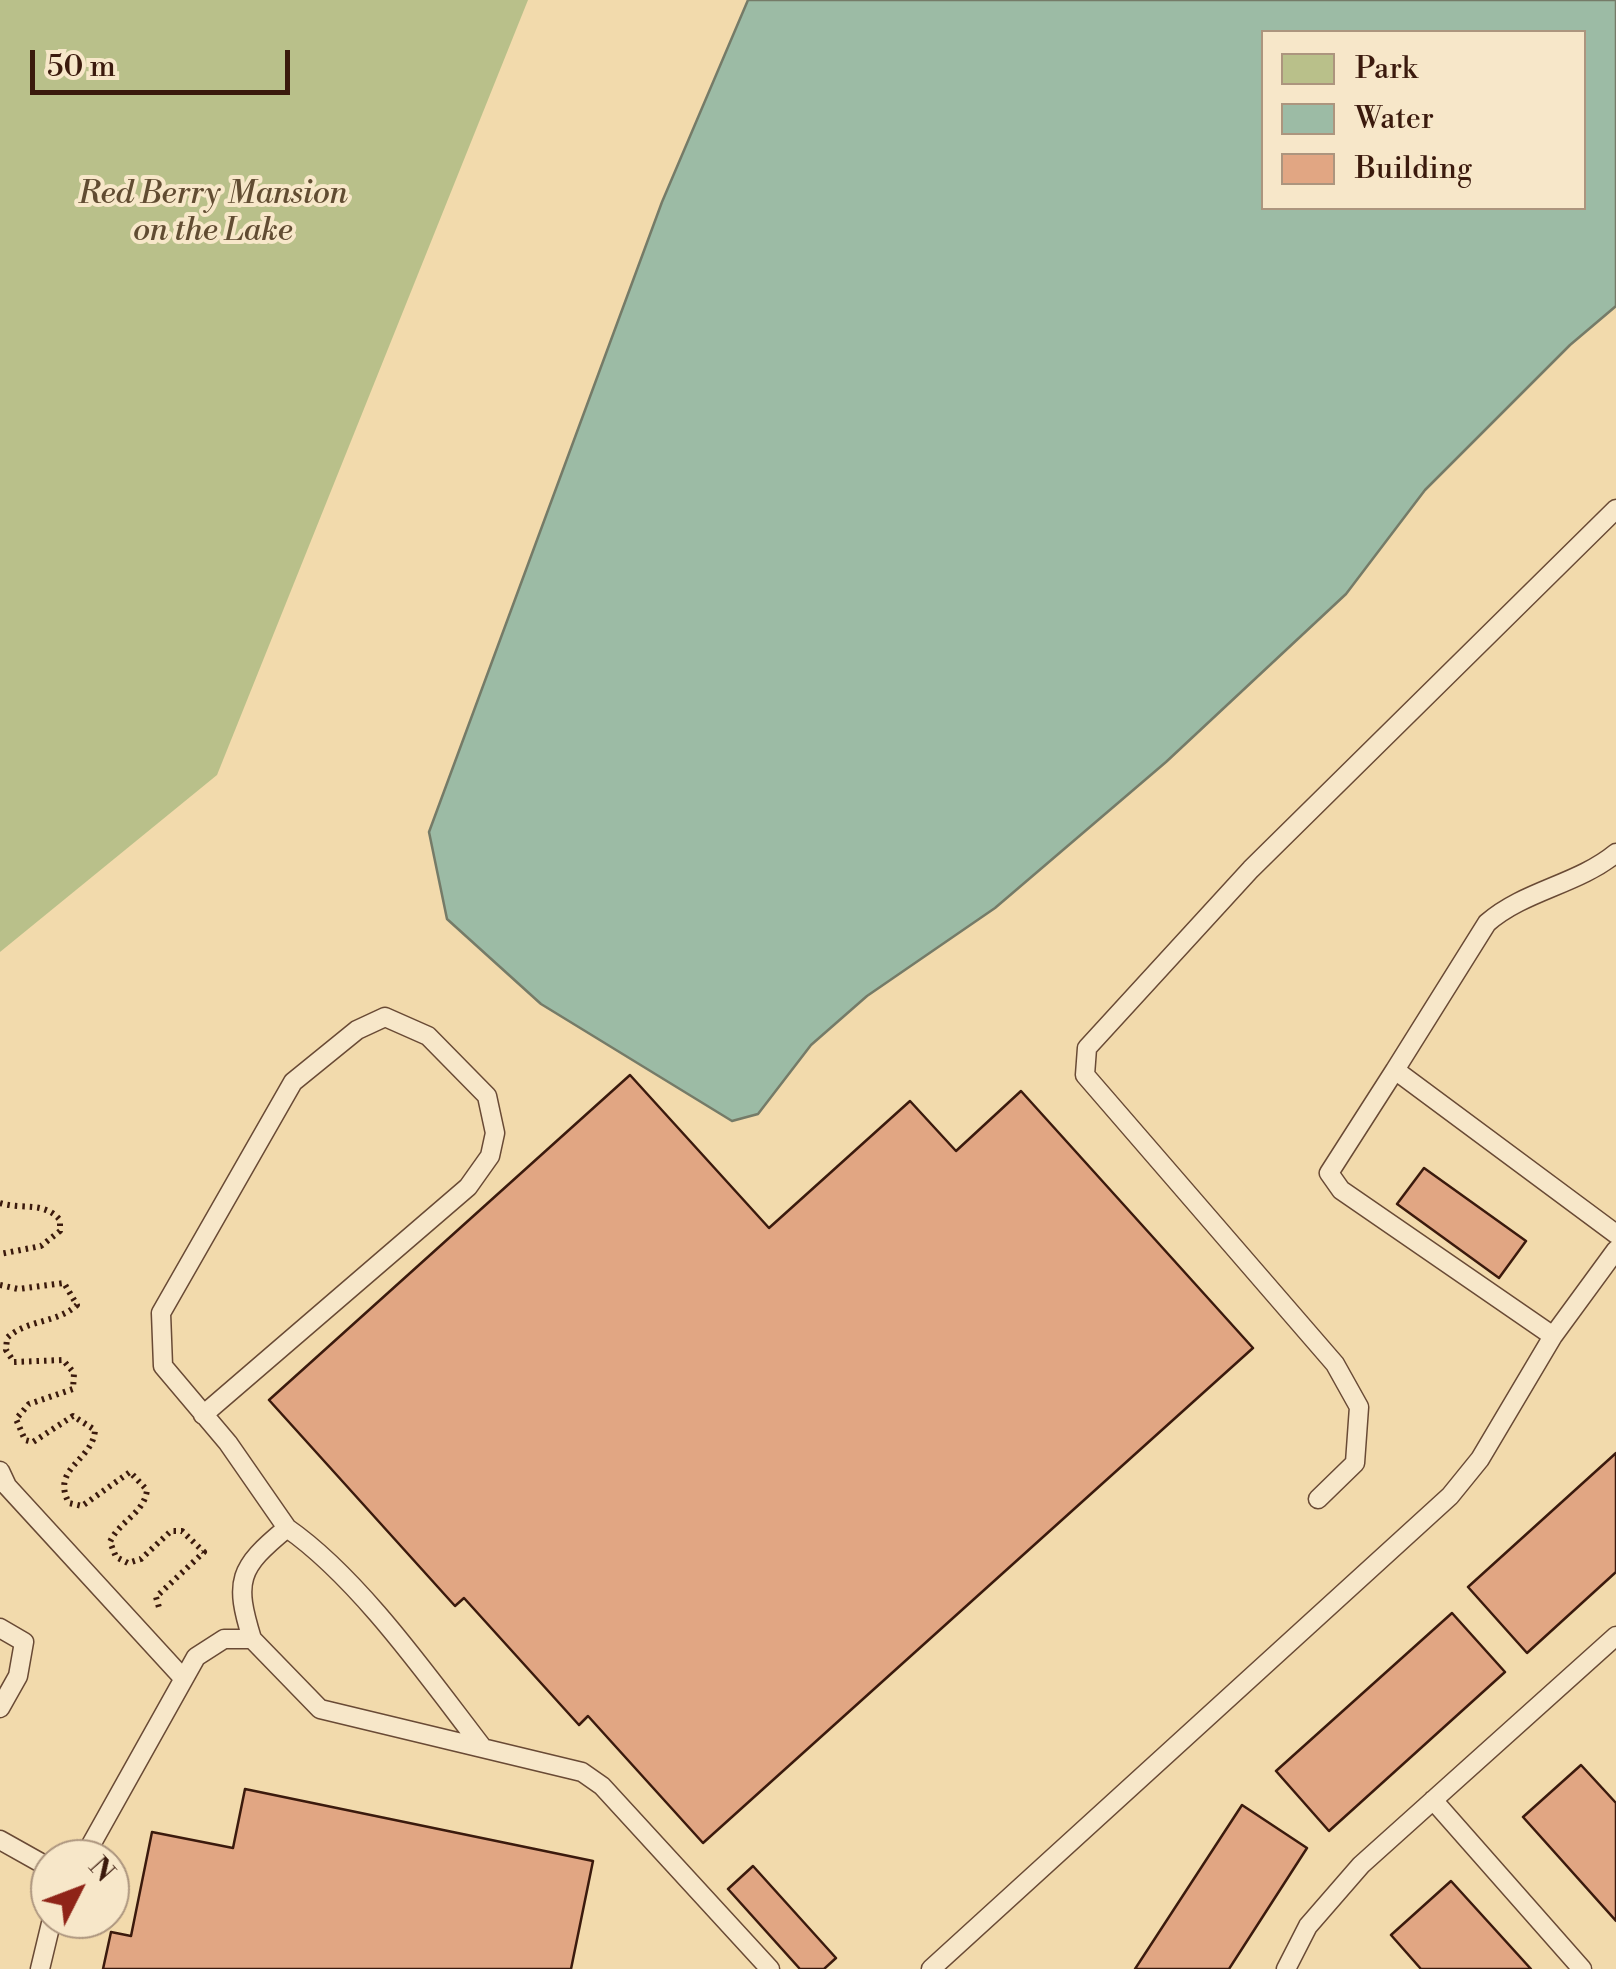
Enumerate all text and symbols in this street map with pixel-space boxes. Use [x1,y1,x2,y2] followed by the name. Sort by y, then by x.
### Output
[35,30,295,92] scale bar
[1261,30,1586,210] legend
[47,48,116,86] text: 50 m
[1355,50,1417,88] text: Park
[1355,100,1434,138] text: Water
[1355,150,1472,188] text: Building
[78,176,348,251] park label: Red Berry Mansion on the Lake
[30,1839,130,1939] north arrow
[81,1850,122,1890] text: N

